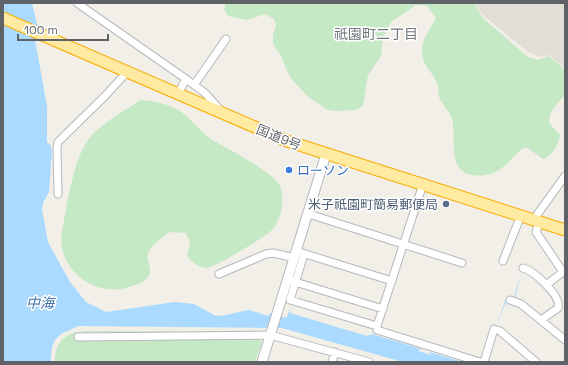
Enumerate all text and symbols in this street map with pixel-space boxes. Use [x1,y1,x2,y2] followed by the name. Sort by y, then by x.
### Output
[18,16,108,42] scale bar
[24,22,58,38] text: 100 m
[334,25,418,43] district label: 祇園町二丁目
[254,121,304,154] street label: 国道9号
[297,162,349,179] place label: ローソン
[284,165,294,175] marker: ローソン
[308,196,438,213] place label: 米子祇園町簡易郵便局
[441,199,451,209] marker: 米子祇園町簡易郵便局
[26,294,56,312] water label: 中海

